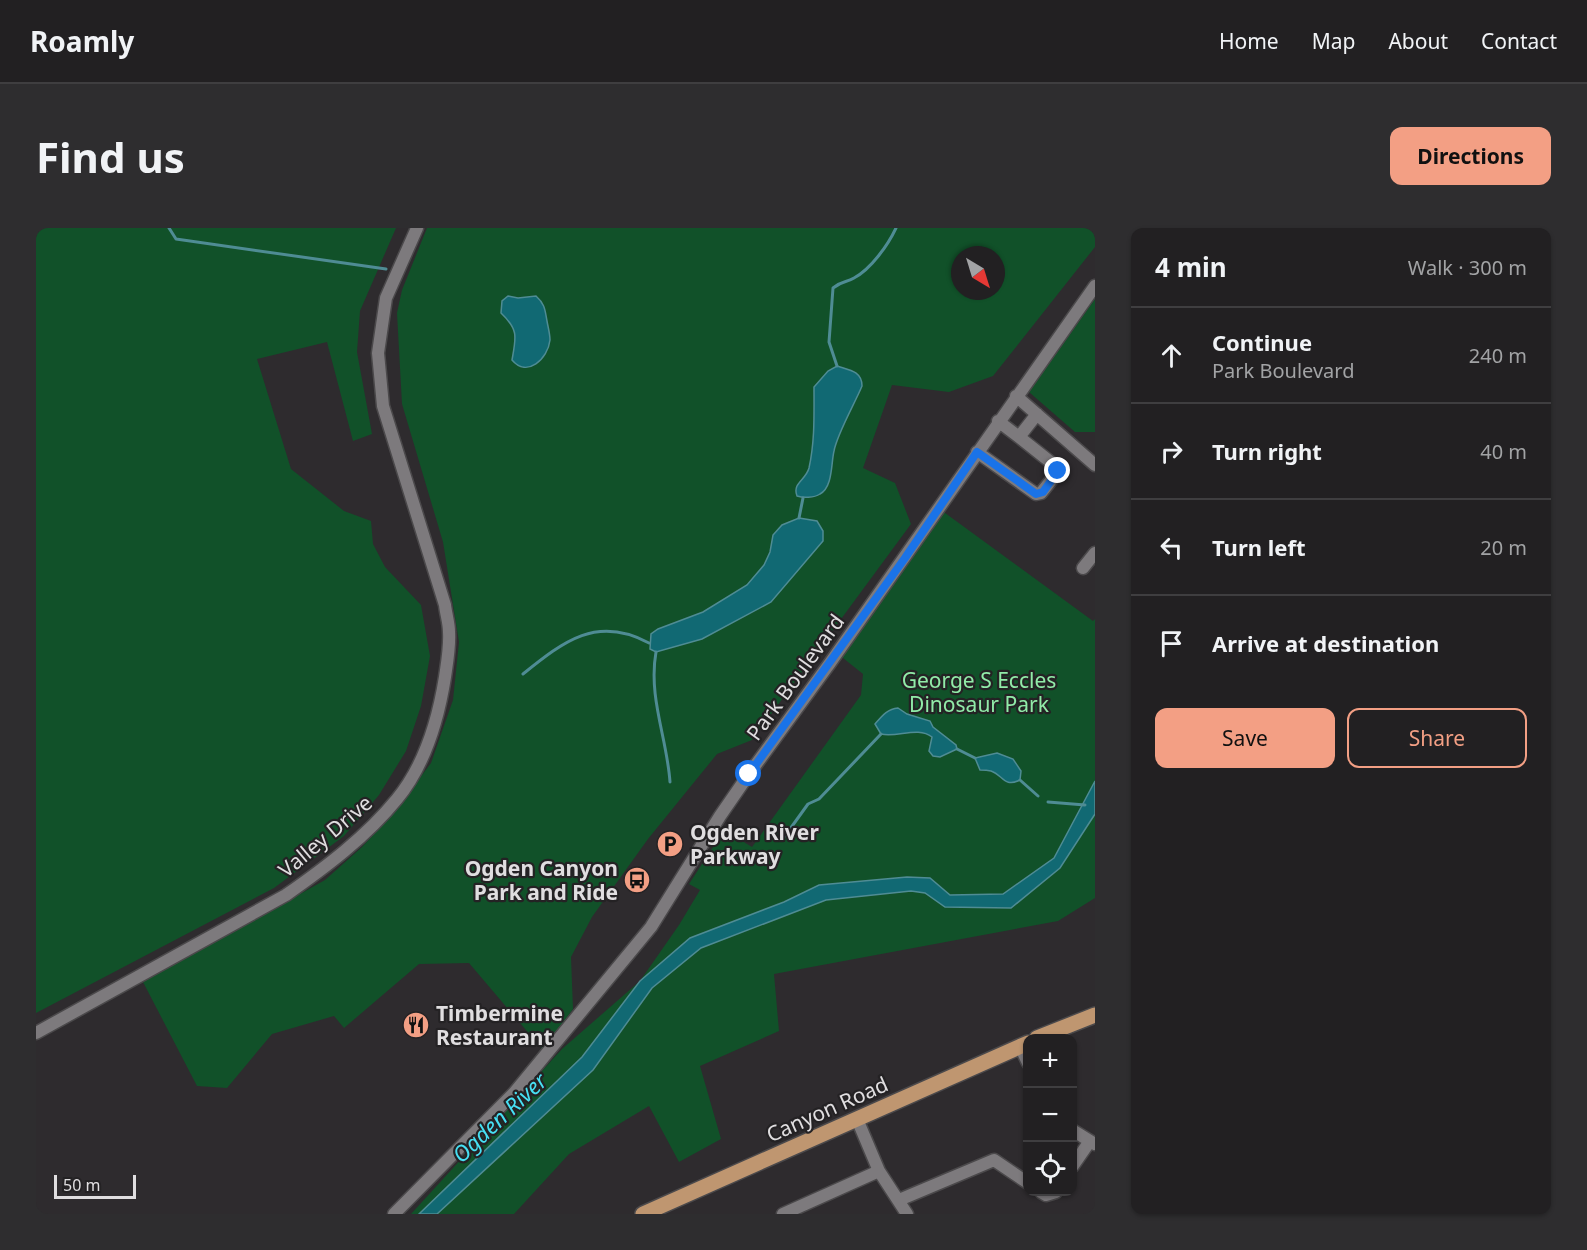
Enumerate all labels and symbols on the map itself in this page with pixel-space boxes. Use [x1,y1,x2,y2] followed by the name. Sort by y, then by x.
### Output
[951,246,1005,300] north arrow
[1044,457,1070,483] route end
[740,608,850,746] street label: Park Boulevard
[902,666,1056,718] park label: George S Eccles Dinosaur Park
[735,760,761,786] route start
[272,789,378,883] street label: Valley Drive
[690,818,819,870] place label: Ogden River Parkway
[655,829,685,859] parking icon: Ogden River Parkway
[465,854,618,906] place label: Ogden Canyon Park and Ride
[622,865,652,895] bus stop icon: Ogden Canyon Park and Ride
[436,999,563,1051] place label: Timbermine Restaurant
[401,1010,431,1040] restaurant icon: Timbermine Restaurant
[445,1065,554,1169] water label: Ogden River
[762,1070,892,1148] street label: Canyon Road
[54,1172,136,1200] scale bar

